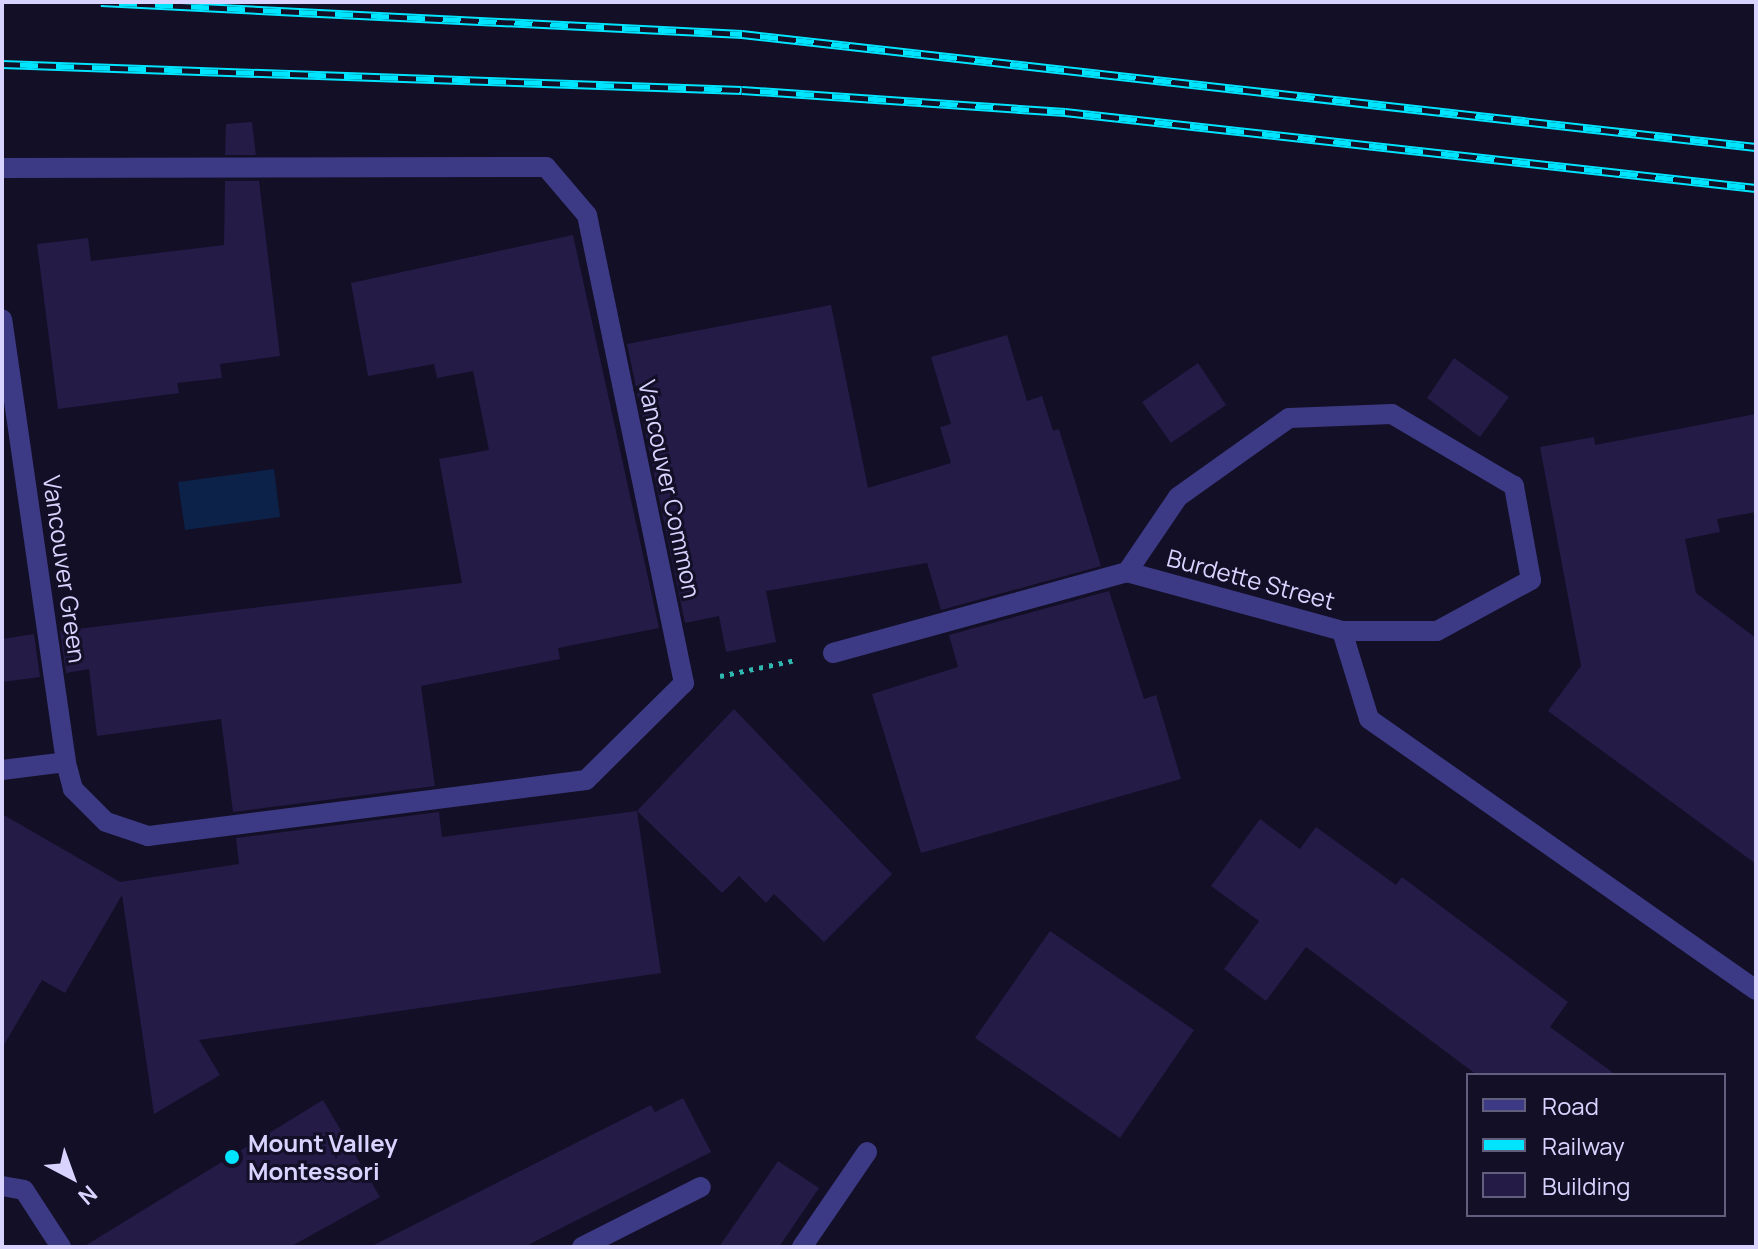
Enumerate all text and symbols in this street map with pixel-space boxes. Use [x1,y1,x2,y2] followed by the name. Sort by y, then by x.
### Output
[633,377,707,601] street label: Vancouver Common
[38,474,92,664] street label: Vancouver Green
[1164,543,1338,615] street label: Burdette Street
[1466,1073,1726,1217] legend
[1542,1089,1599,1122] text: Road
[248,1129,398,1185] place label: Mount Valley Montessori
[1542,1129,1625,1162] text: Railway
[32,1137,112,1217] north arrow
[223,1148,241,1166] marker: Mount Valley Montessori
[1542,1169,1630,1202] text: Building
[72,1179,104,1212] text: N

